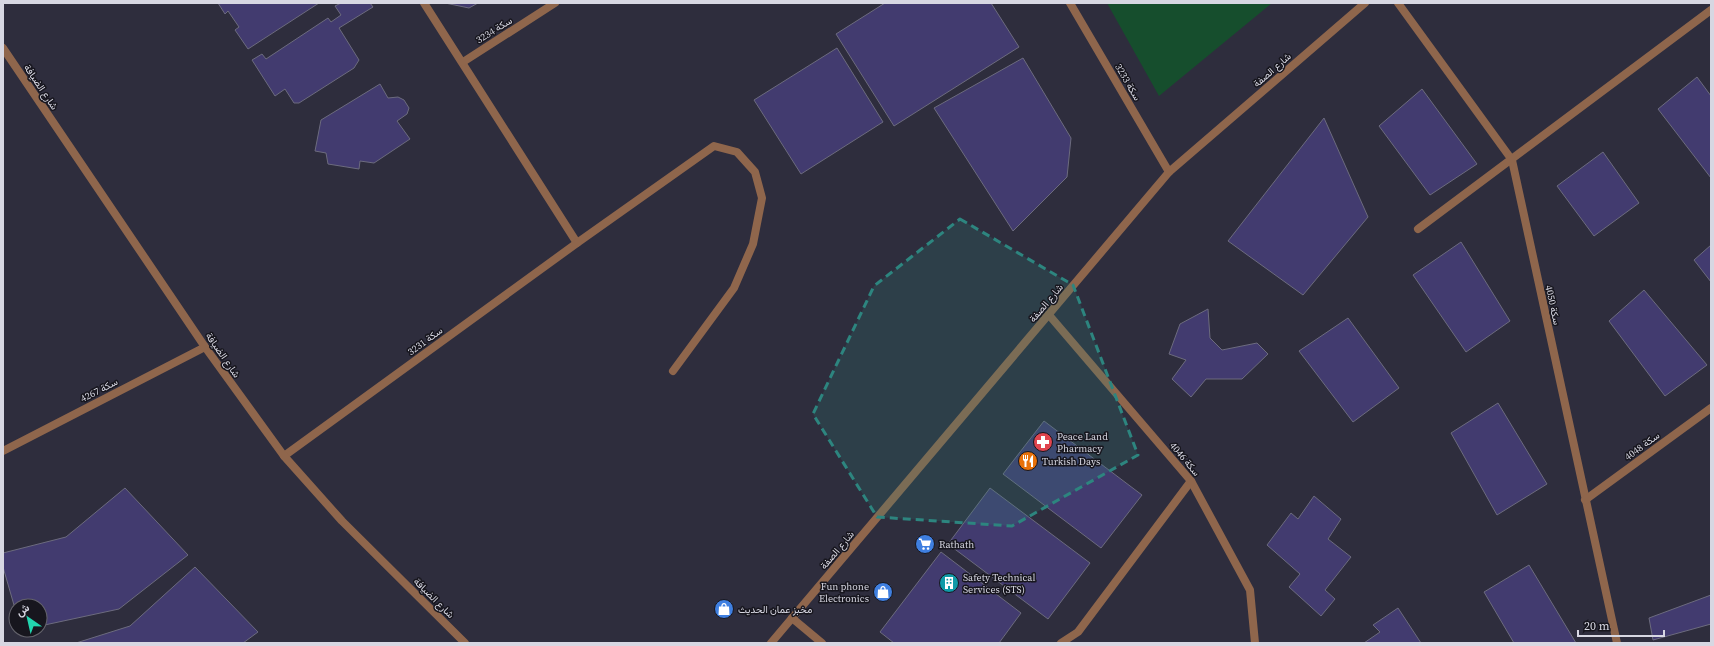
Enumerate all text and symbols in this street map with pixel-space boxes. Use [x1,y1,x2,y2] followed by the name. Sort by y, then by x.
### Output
[473,14,515,46] street label: سكة 3234
[1250,50,1294,90] street label: شارع الصفة
[1112,61,1144,103] street label: سكة 3233
[21,62,61,112] street label: شارع الضيافة
[1026,281,1066,325] street label: شارع الصفة
[1542,284,1564,326] street label: سكة 4050
[405,324,445,358] street label: سكة 3231
[203,330,243,380] street label: شارع الضيافة
[78,375,120,405] street label: سكة 4267
[1622,429,1662,463] street label: سكة 4048
[1057,430,1108,455] place label: Peace Land Pharmacy
[1032,431,1054,453] pharmacy icon: Peace Land Pharmacy
[1167,439,1203,479] street label: سكة 4046
[1017,450,1039,472] restaurant icon: Turkish Days
[1042,455,1100,468] place label: Turkish Days
[817,528,857,572] street label: شارع الصفة
[914,533,936,555] supermarket icon: Rathath
[939,538,974,551] place label: Rathath
[963,571,1035,596] place label: Safety Technical Services (STS)
[938,572,960,594] building icon: Safety Technical Services (STS)
[411,575,457,621] street label: شارع الضيافة
[819,580,869,605] place label: Fun phone Electronics
[872,581,894,603] shop icon: Fun phone Electronics
[8,598,48,638] north arrow
[713,598,735,620] shop icon: مخبز عمان الحديث
[13,600,32,620] text: ش
[738,603,812,616] place label: مخبز عمان الحديث
[1578,612,1664,638] scale bar
[1584,618,1610,634] text: 20 m

